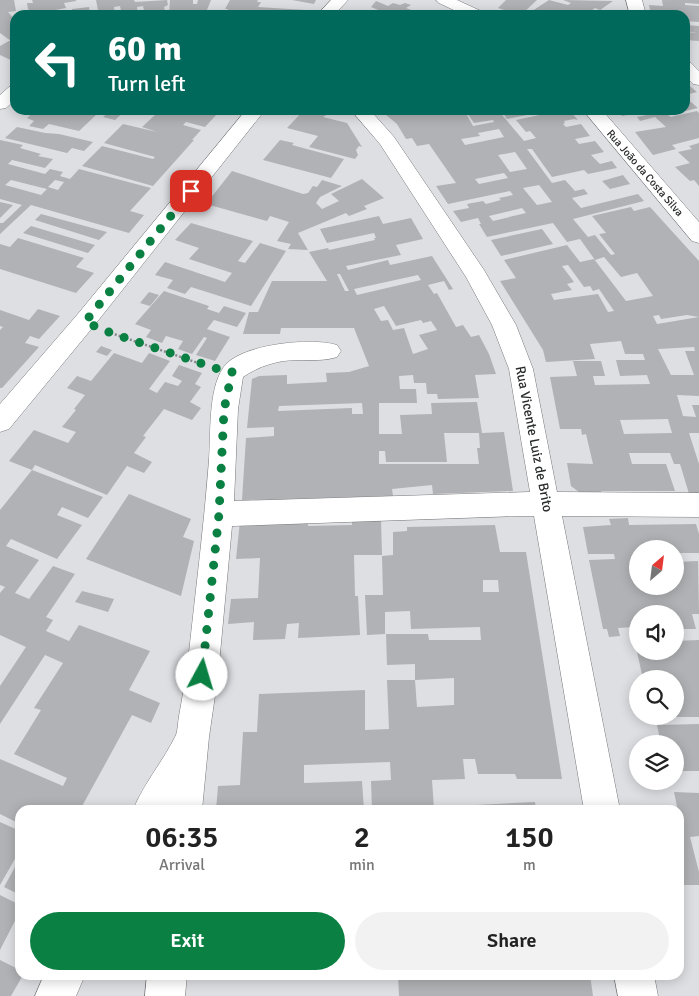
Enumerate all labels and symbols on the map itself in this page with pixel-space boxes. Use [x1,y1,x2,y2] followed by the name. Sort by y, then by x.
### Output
[604,127,686,219] street label: Rua João da Costa Silva
[170,170,212,212] pin
[511,365,557,513] street label: Rua Vicente Luiz de Brito
[629,540,684,595] north arrow
[175,648,227,700] position arrow

